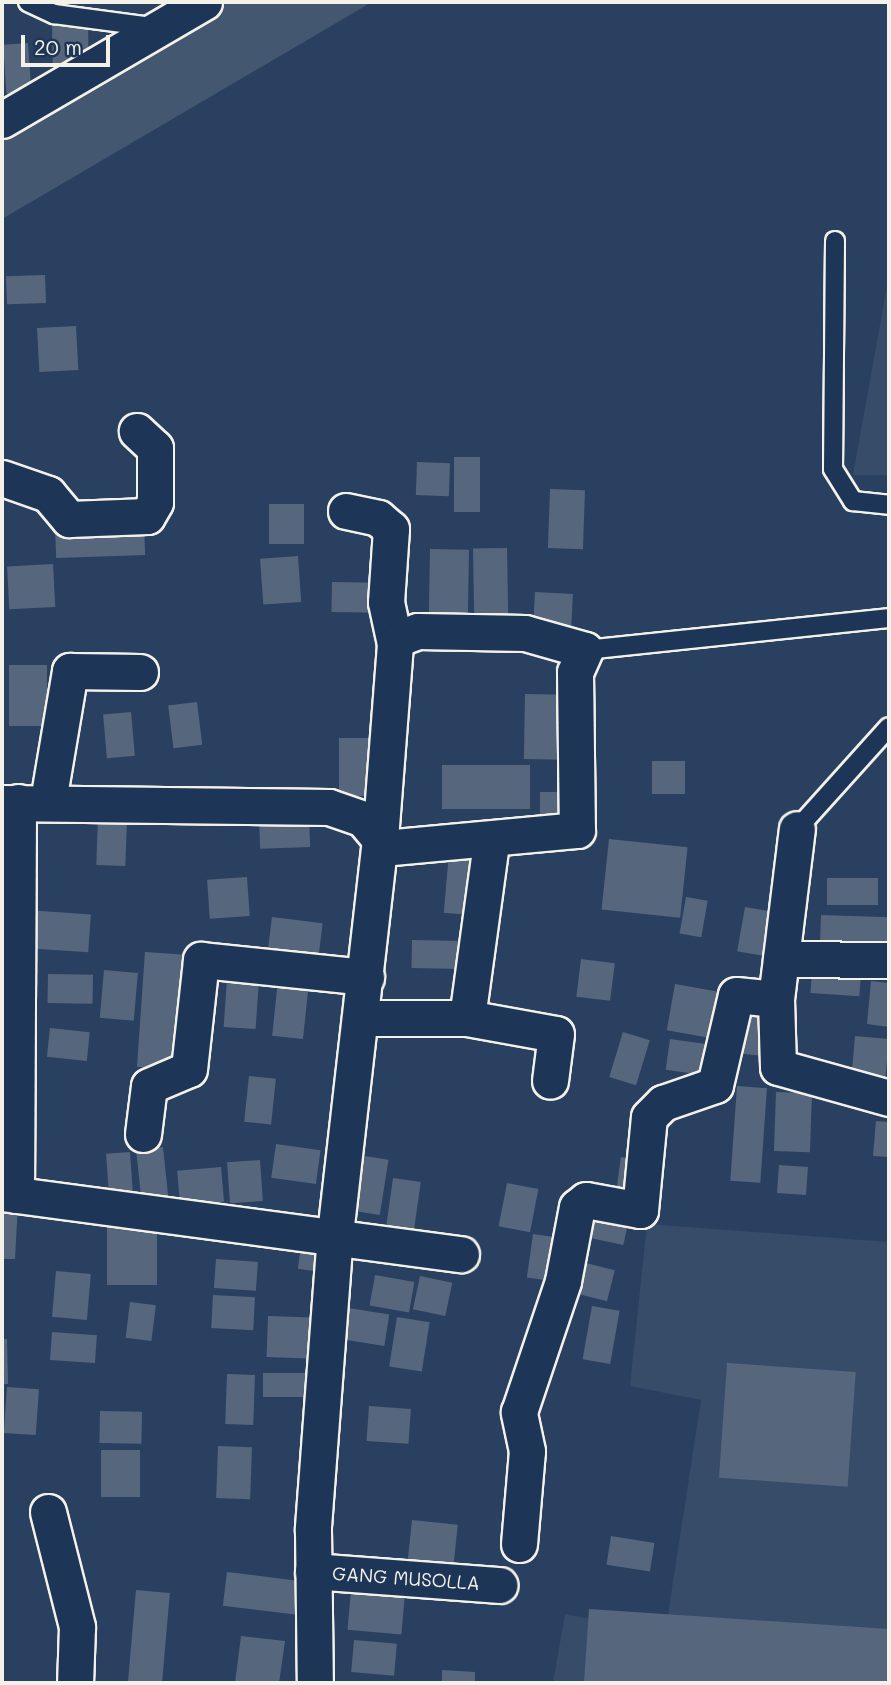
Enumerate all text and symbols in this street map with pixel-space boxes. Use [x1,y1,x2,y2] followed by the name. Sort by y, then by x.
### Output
[24,21,114,65] scale bar
[34,33,82,60] text: 20 m
[331,1561,481,1595] street label: GANG MUSOLLA

